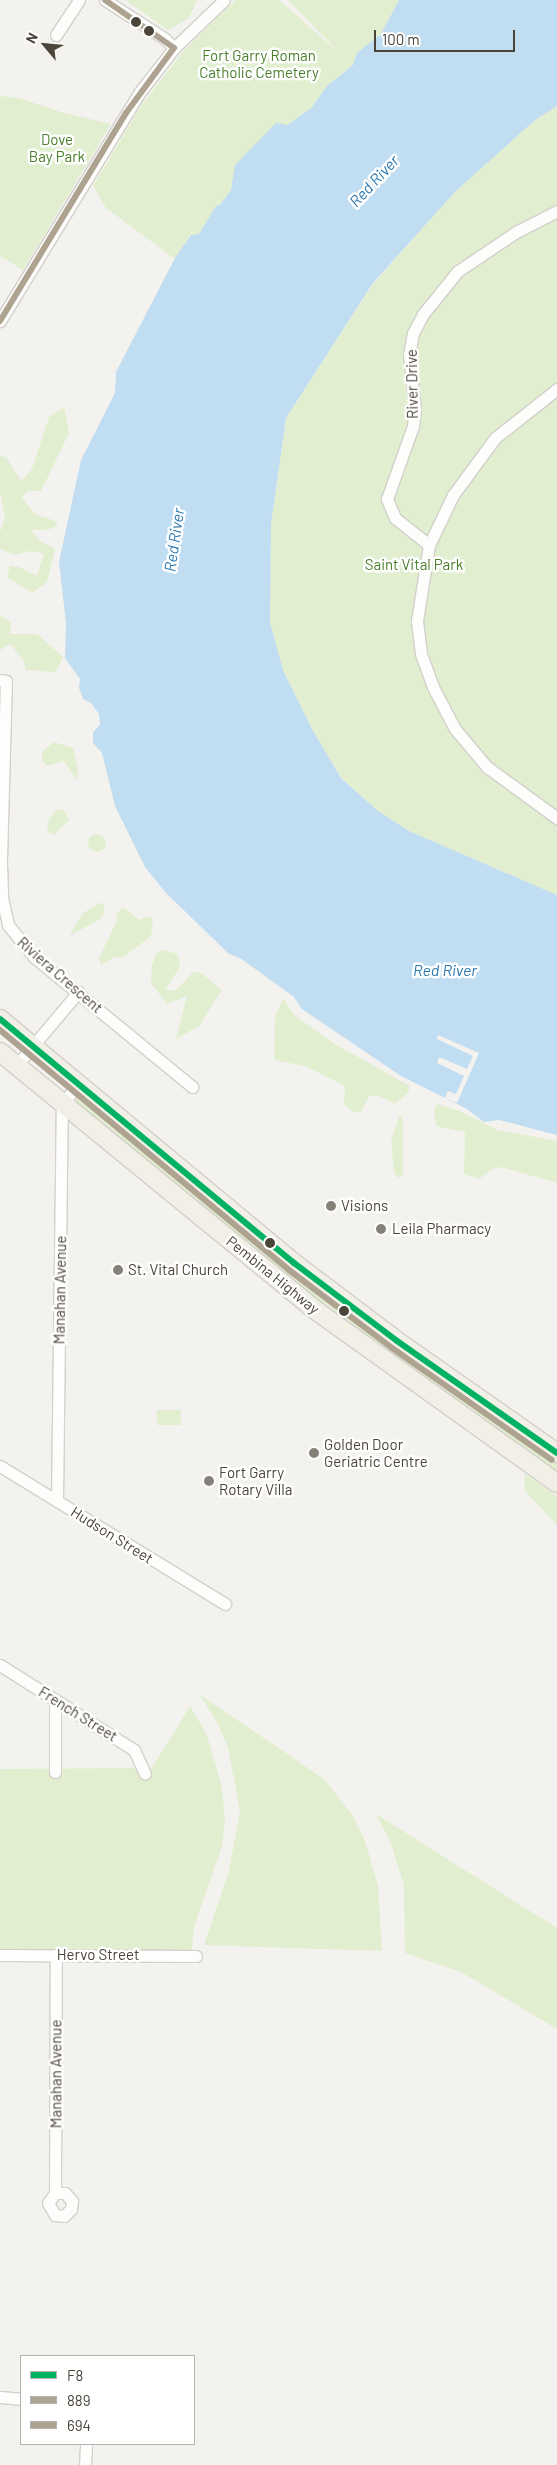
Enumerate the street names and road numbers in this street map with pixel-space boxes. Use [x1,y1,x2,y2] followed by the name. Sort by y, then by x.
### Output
[402,349,422,419] street label: River Drive
[14,933,106,1017] street label: Riviera Crescent
[223,1232,323,1318] street label: Pembina Highway
[50,1236,70,1344] street label: Manahan Avenue
[68,1503,156,1567] street label: Hudson Street
[35,1683,121,1745] street label: French Street
[57,1946,139,1964] street label: Hervo Street
[47,2020,65,2128] street label: Manahan Avenue

